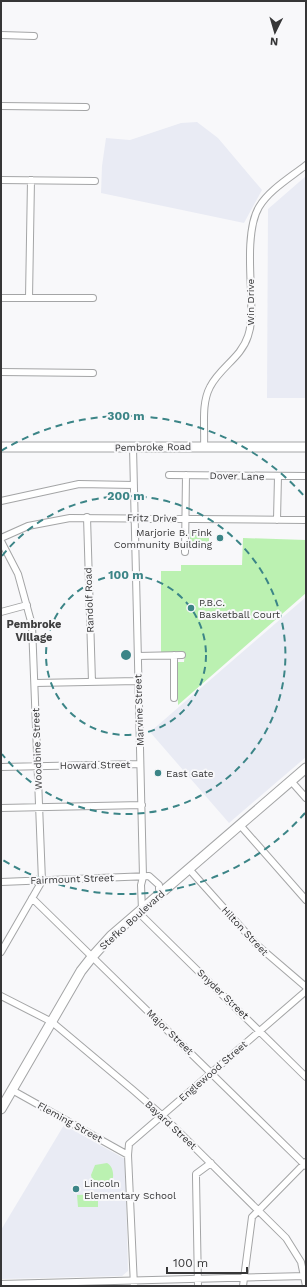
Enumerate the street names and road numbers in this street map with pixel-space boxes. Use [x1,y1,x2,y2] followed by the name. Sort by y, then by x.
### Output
[245,278,256,325] street label: Win Drive
[115,441,191,453] street label: Pembroke Road
[209,470,265,482] street label: Dover Lane
[127,512,177,524] street label: Fritz Drive
[82,567,96,633] street label: Randolf Road
[132,673,146,746] street label: Marvine Street
[30,707,44,790] street label: Woodbine Street
[60,759,131,771] street label: Howard Street
[30,872,115,886] street label: Fairmount Street
[97,888,167,952] street label: Stefko Boulevard
[220,904,271,958] street label: Hilton Street
[195,967,251,1022] street label: Snyder Street
[145,1007,196,1057] street label: Major Street
[177,1038,250,1104] street label: Englewood Street
[143,1098,200,1152] street label: Bayard Street
[36,1100,105,1145] street label: Fleming Street

